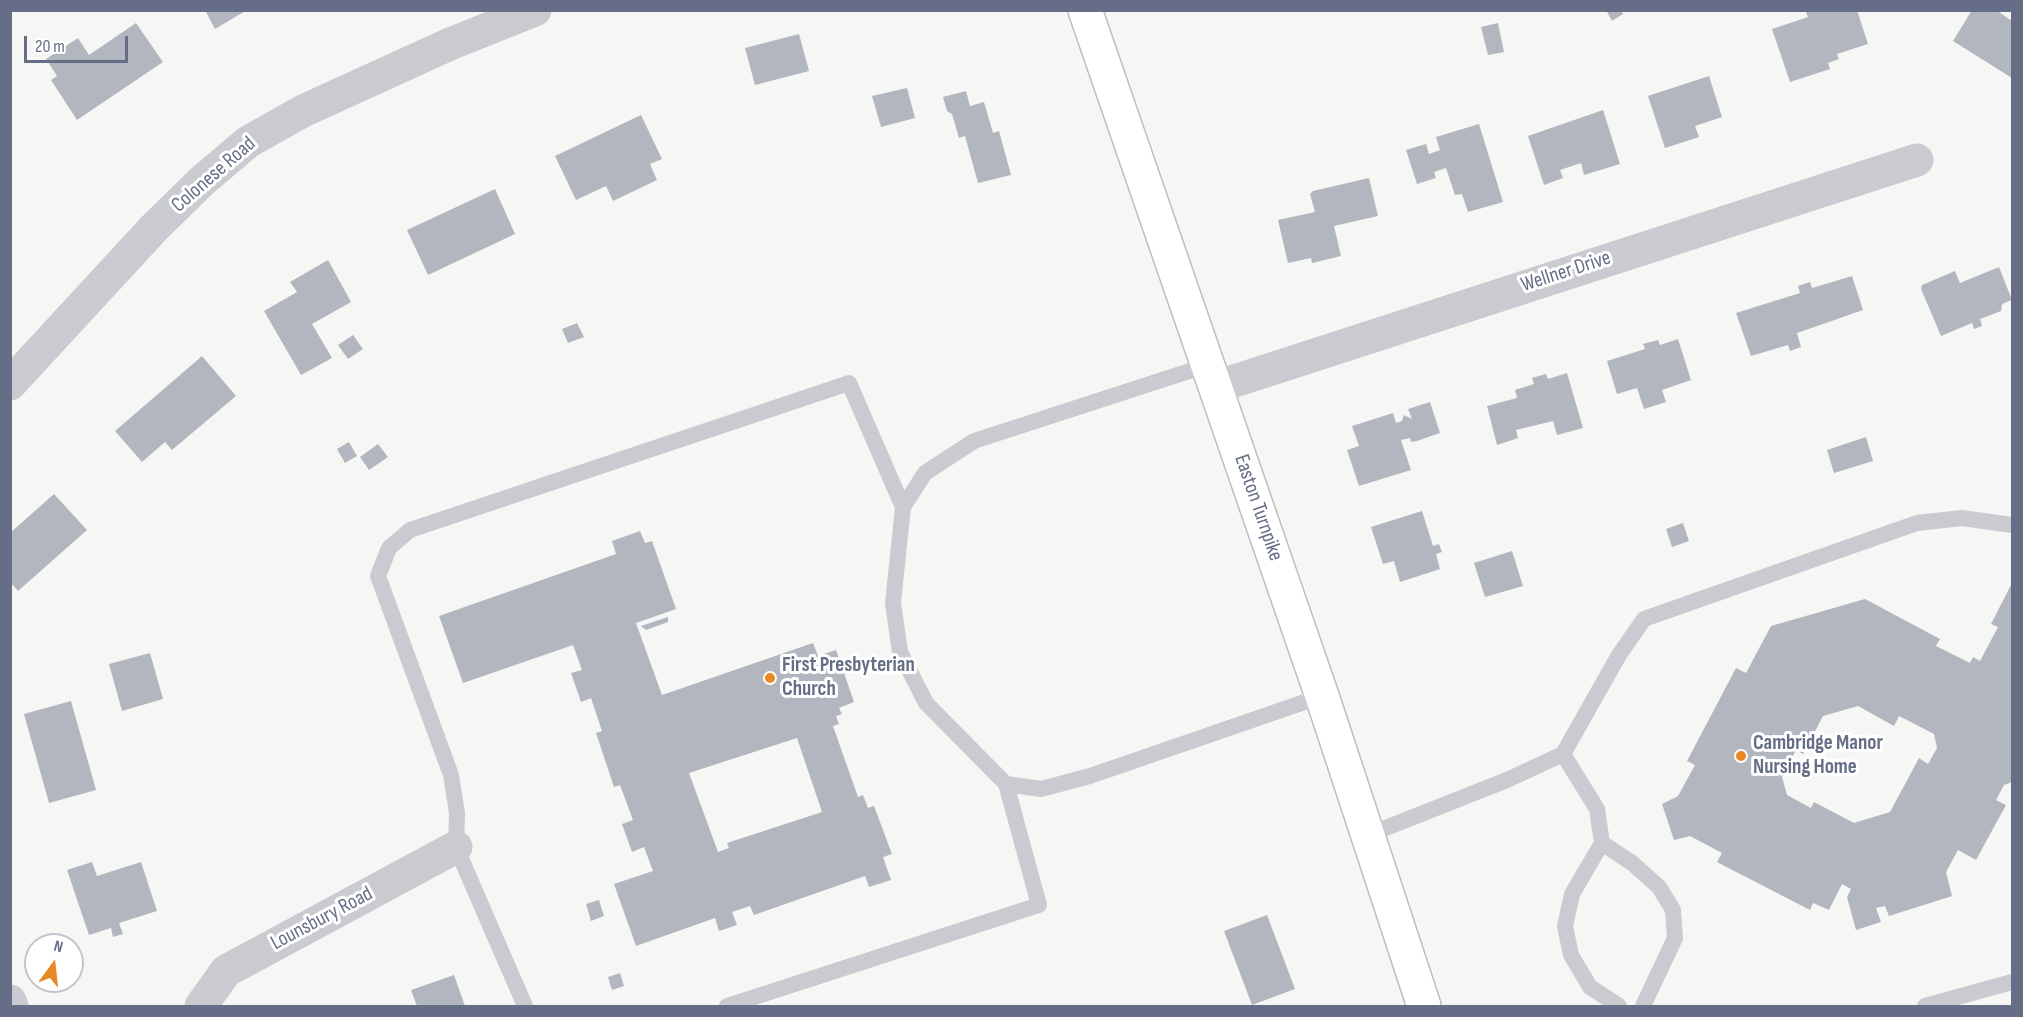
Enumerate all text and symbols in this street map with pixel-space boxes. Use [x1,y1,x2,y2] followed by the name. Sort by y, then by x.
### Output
[27,24,130,62] scale bar
[35,36,65,57] text: 20 m
[167,132,261,218] street label: Colonese Road
[1518,246,1614,298] street label: Wellner Drive
[1228,452,1288,564] street label: Easton Turnpike
[782,653,915,703] place label: First Presbyterian Church
[763,671,777,685] marker: First Presbyterian Church
[1753,731,1883,781] place label: Cambridge Manor Nursing Home
[1734,749,1748,763] marker: Cambridge Manor Nursing Home
[267,882,377,956] street label: Lounsbury Road
[24,933,84,993] north arrow
[52,937,65,957] text: N

